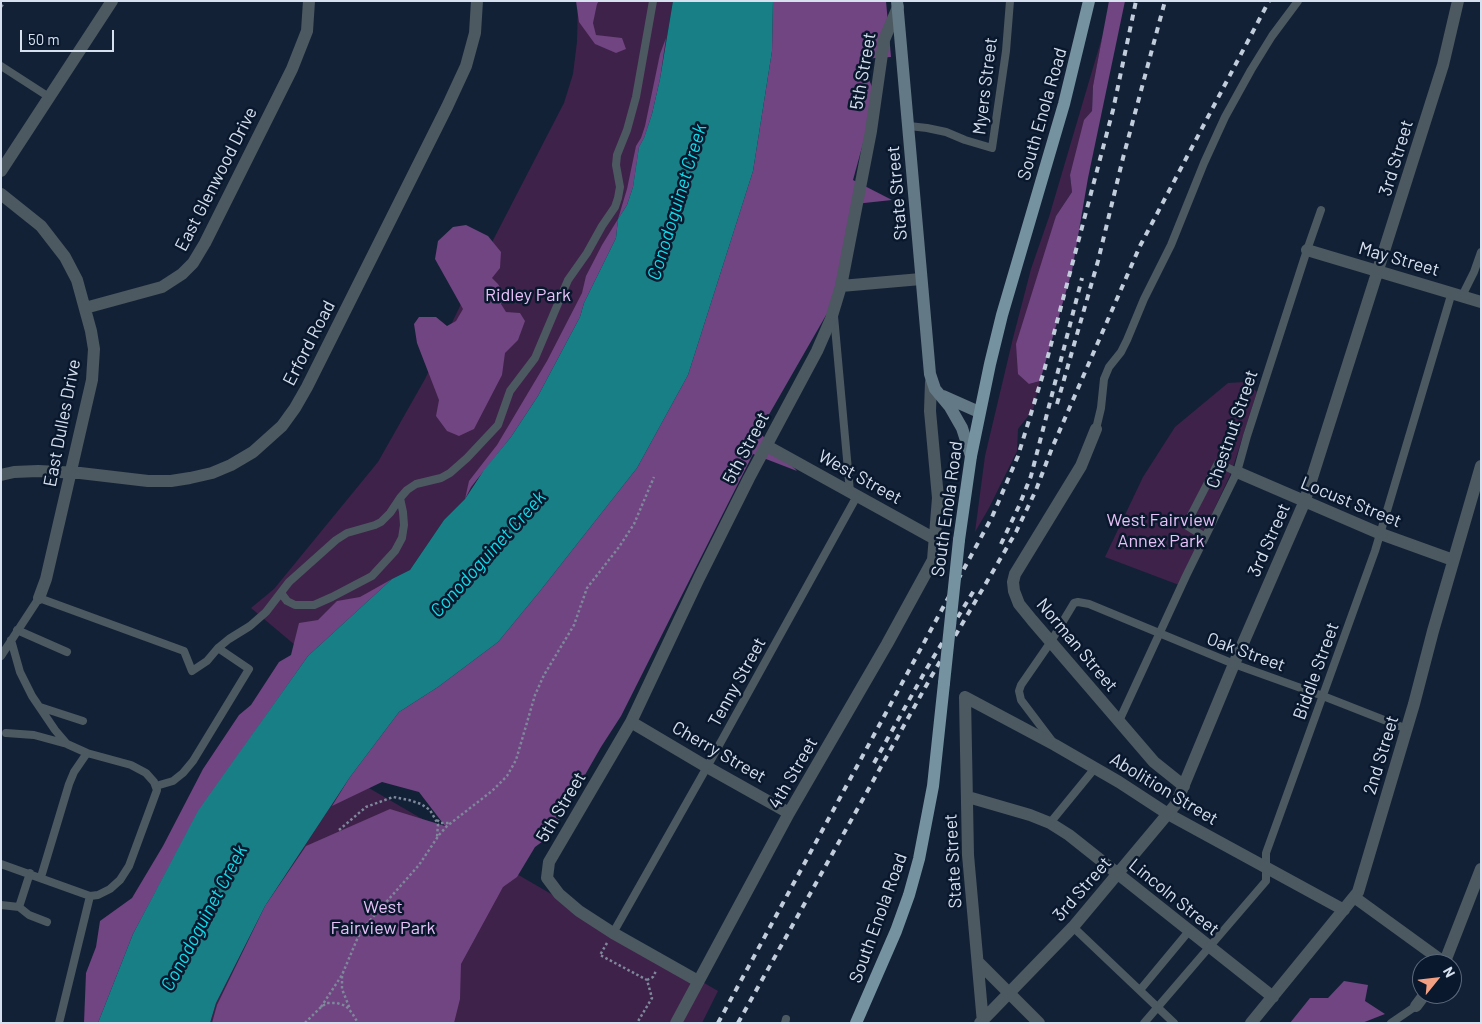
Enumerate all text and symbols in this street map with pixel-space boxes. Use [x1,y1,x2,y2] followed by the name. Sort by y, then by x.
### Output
[22,20,116,52] scale bar
[28,30,60,48] text: 50 m
[846,31,880,111] street label: 5th Street
[968,36,1002,136] street label: Myers Street
[1013,45,1071,183] street label: South Enola Road
[170,103,262,255] street label: East Glenwood Drive
[1374,117,1418,199] street label: 3rd Street
[642,121,712,283] water label: Conodoguinet Creek
[882,145,912,241] street label: State Street
[1356,237,1442,281] street label: May Street
[485,284,571,306] park label: Ridley Park
[278,297,340,389] street label: Erford Road
[39,357,85,489] street label: East Dulles Drive
[1202,367,1262,491] street label: Chestnut Street
[718,408,774,488] street label: 5th Street
[927,440,967,578] street label: South Enola Road
[814,445,906,509] street label: West Street
[1297,472,1405,532] street label: Locust Street
[425,486,551,622] water label: Conodoguinet Creek
[1243,500,1295,580] street label: 3rd Street
[1106,509,1216,552] park label: West Fairview Annex Park
[1032,594,1122,696] street label: Norman Street
[1288,619,1344,723] street label: Biddle Street
[1204,628,1288,676] street label: Oak Street
[704,634,770,730] street label: Tenny Street
[1359,713,1403,797] street label: 2nd Street
[668,716,770,788] street label: Cherry Street
[764,733,822,813] street label: 4th Street
[1106,748,1222,830] street label: Abolition Street
[532,768,590,846] street label: 5th Street
[940,813,966,909] street label: State Street
[156,841,252,995] water label: Conodoguinet Creek
[844,850,912,986] street label: South Enola Road
[1048,852,1116,926] street label: 3rd Street
[1124,854,1224,940] street label: Lincoln Street
[331,896,435,939] park label: West Fairview Park
[1412,954,1462,1004] north arrow
[1440,964,1459,980] text: N

